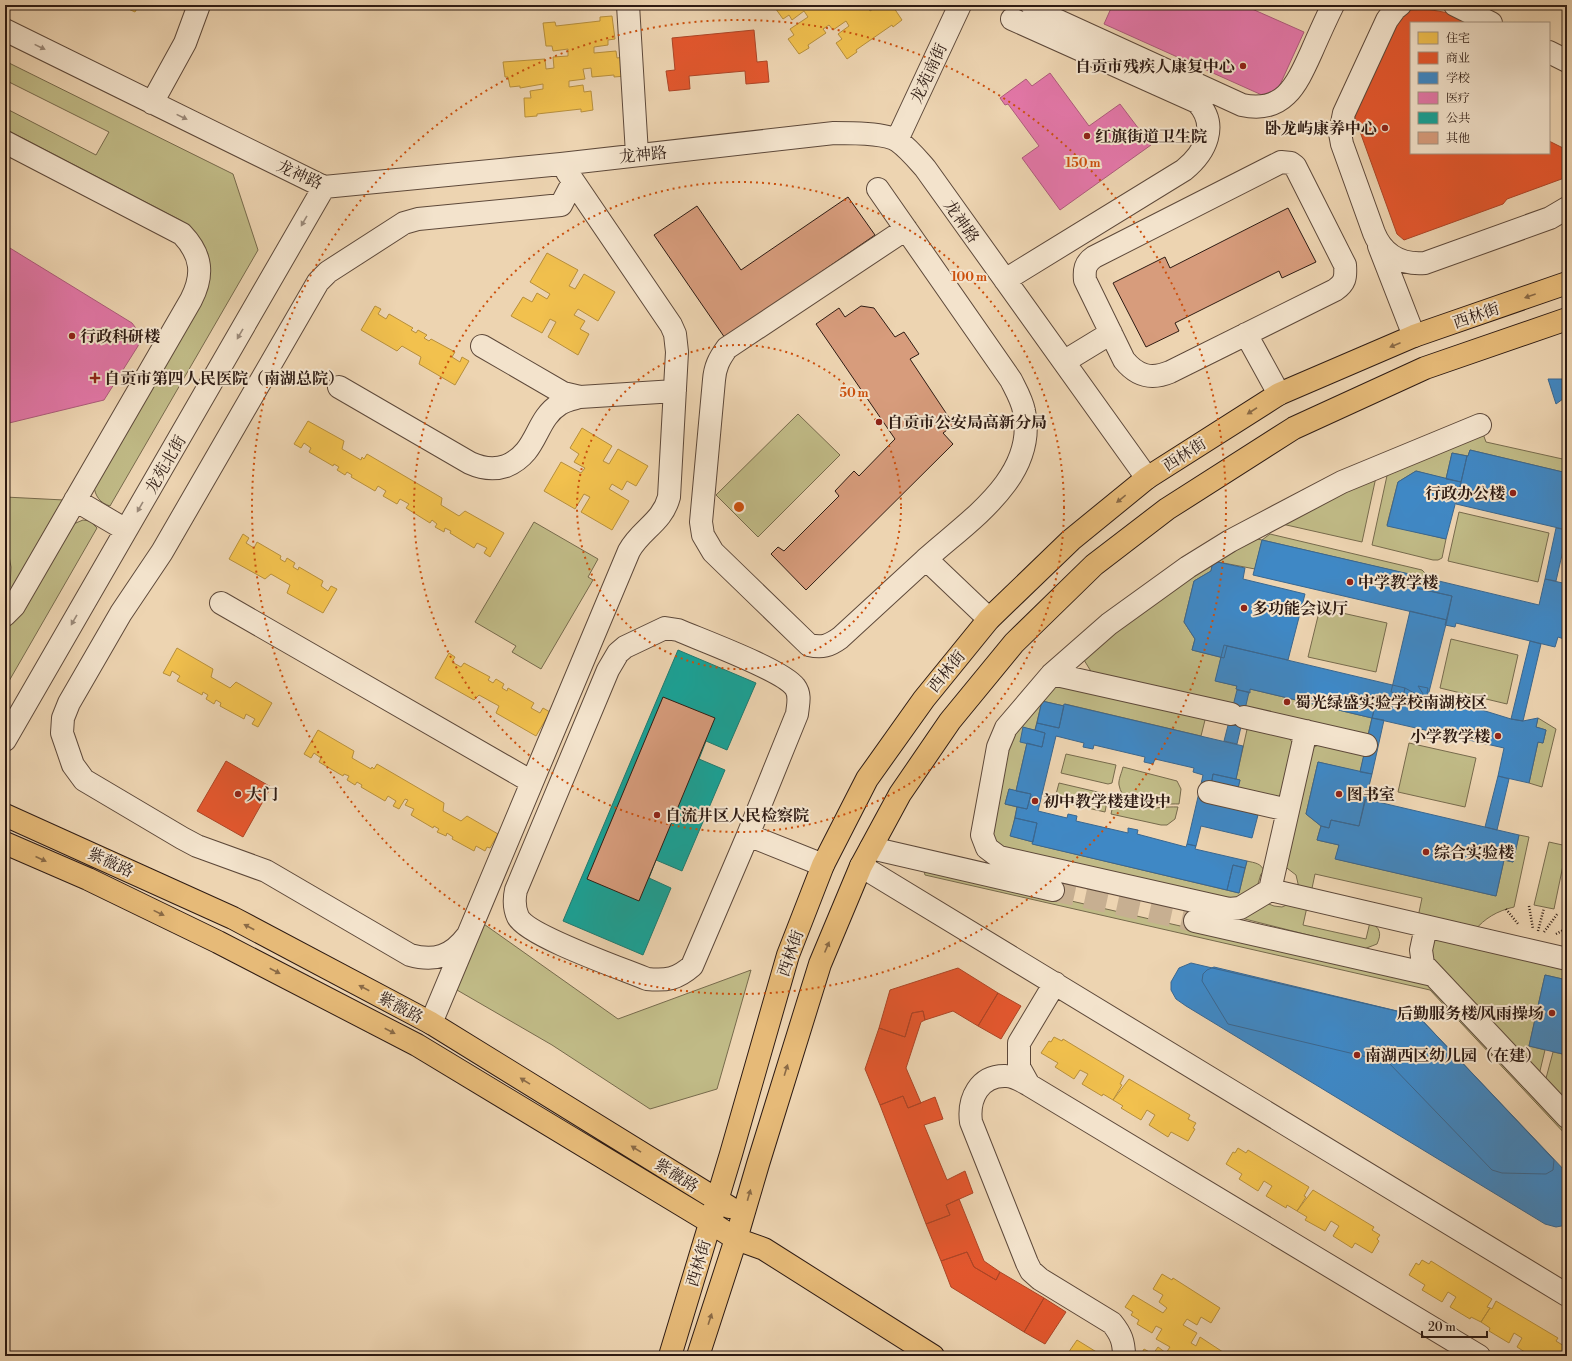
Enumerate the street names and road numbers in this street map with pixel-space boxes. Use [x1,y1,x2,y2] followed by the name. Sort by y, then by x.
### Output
[906,40,951,107] street label: 龙苑南街
[618,143,668,167] street label: 龙神路
[274,156,326,194] street label: 龙神路
[939,196,983,247] street label: 龙神路
[1450,299,1502,333] street label: 西林街
[141,432,191,497] street label: 龙苑北街
[1159,433,1210,476] street label: 西林街
[924,647,970,697] street label: 西林街
[85,844,137,882] street label: 紫薇路
[774,927,808,979] street label: 西林街
[375,988,426,1028] street label: 紫薇路
[651,1155,702,1197] street label: 紫薇路
[682,1237,716,1289] street label: 西林街

